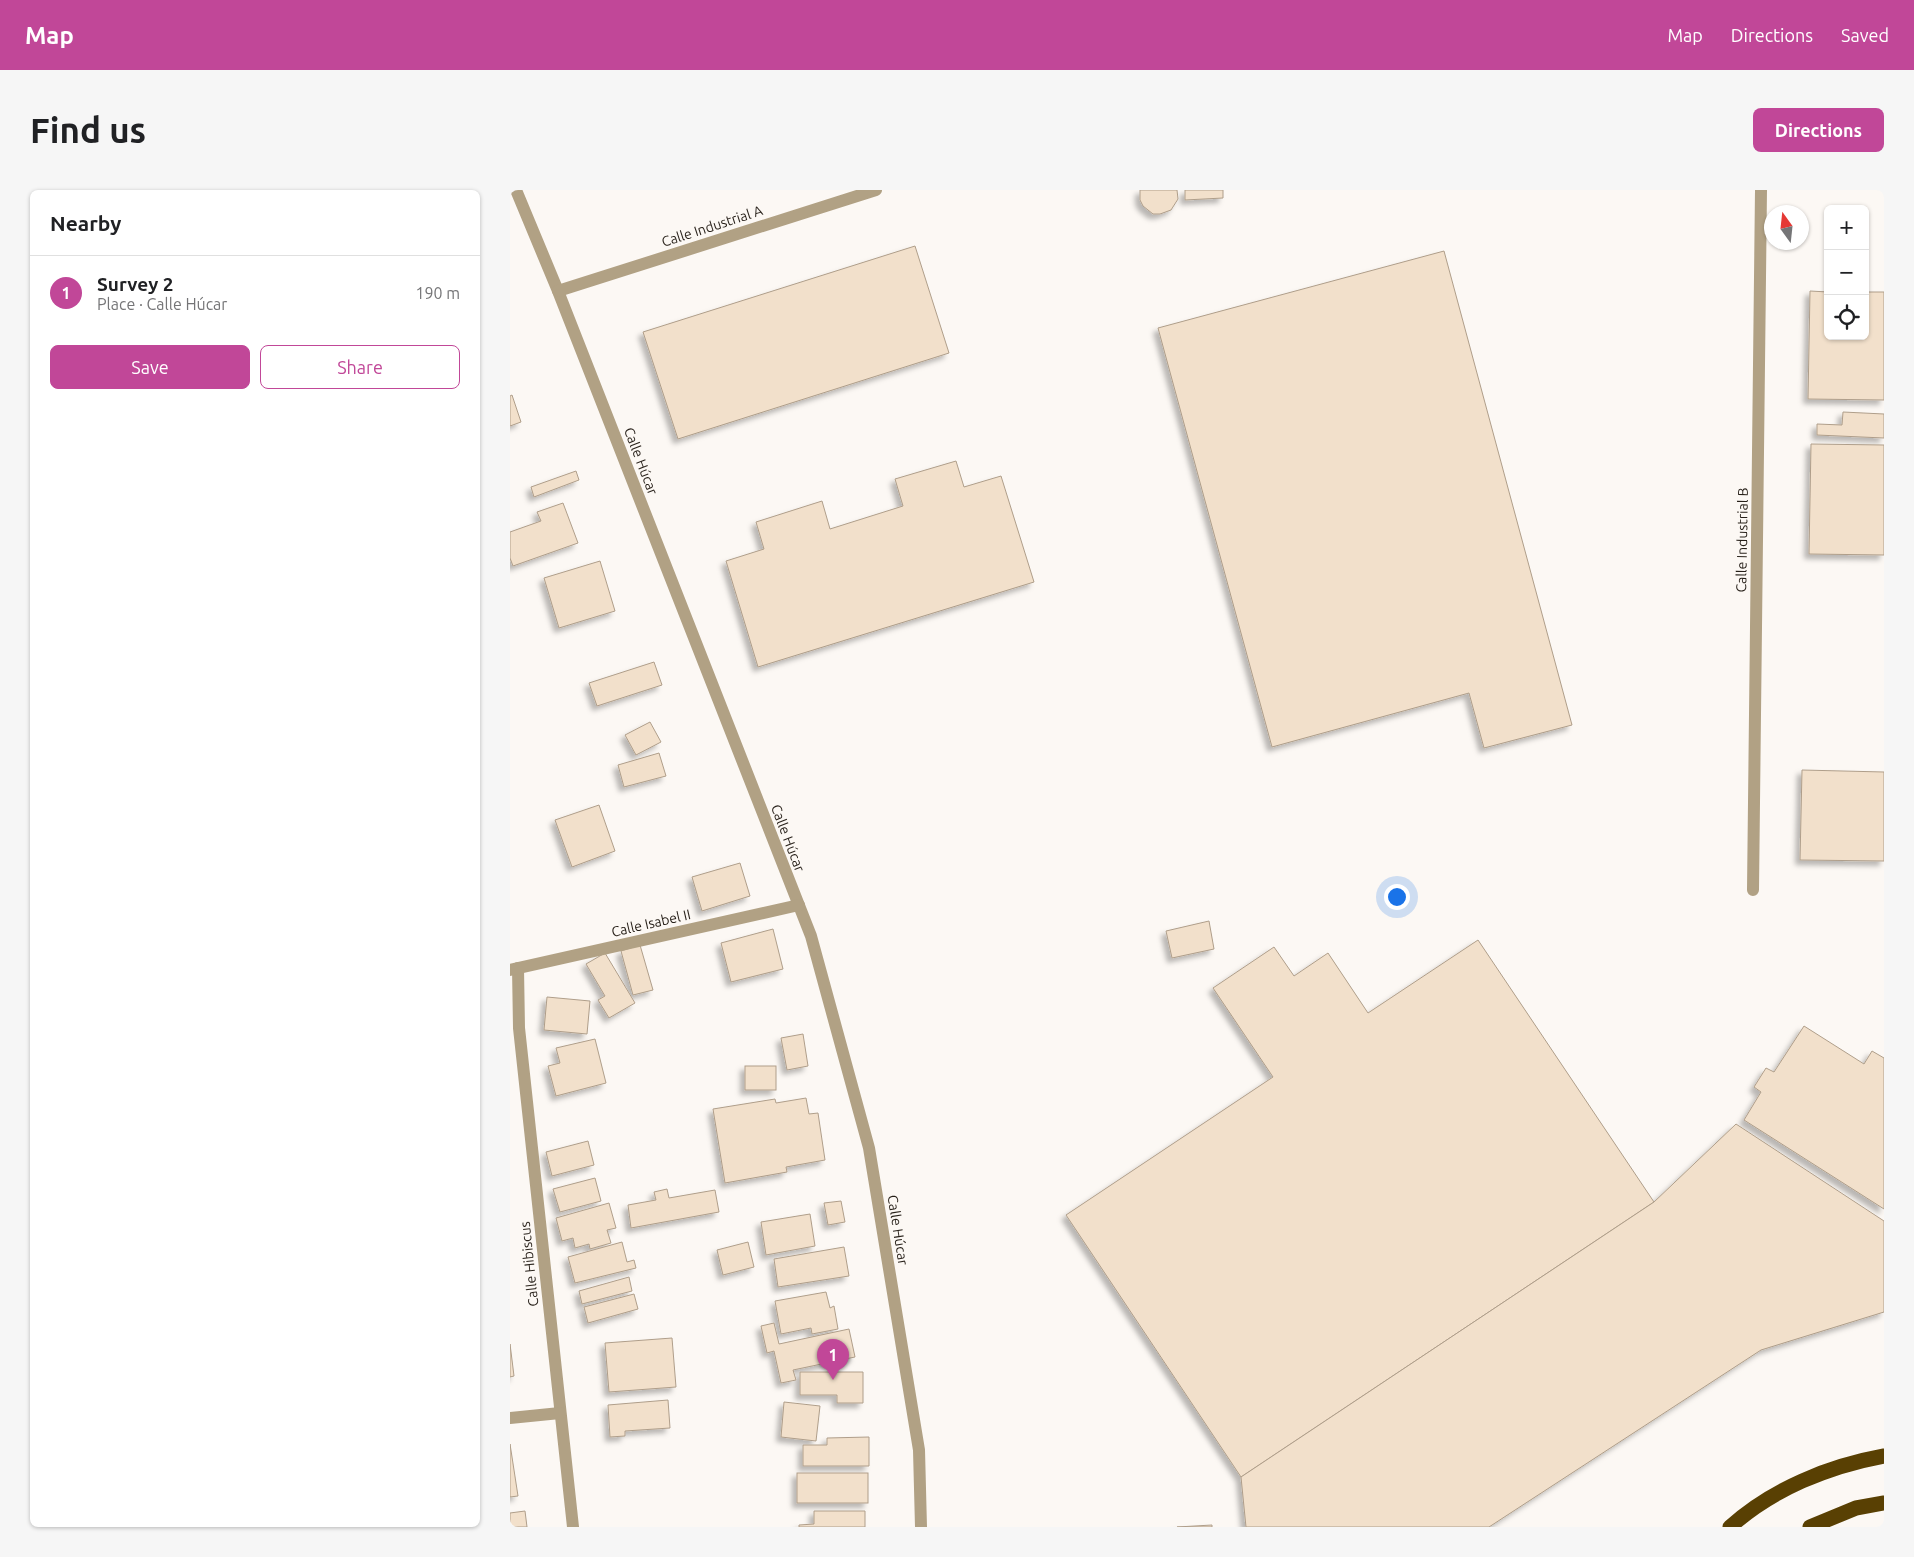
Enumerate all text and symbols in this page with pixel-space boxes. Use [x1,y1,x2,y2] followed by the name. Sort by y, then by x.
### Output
[25,22,74,49] text: Map
[1667,25,1703,45] text: Map
[1731,25,1813,45] text: Directions
[1841,25,1889,45] text: Saved
[1753,108,1884,152] button: Directions
[30,110,146,150] text: Find us
[659,202,765,250] street label: Calle Industrial A
[1764,205,1809,250] north arrow
[1824,205,1869,340] map controls
[1824,205,1869,250] button: +
[50,211,121,235] text: Nearby
[1824,250,1869,295] button: −
[97,273,173,295] text: Survey 2
[61,284,71,302] text: 1
[415,284,460,302] text: 190 m
[97,295,227,313] text: Place · Calle Húcar
[1824,295,1869,340] button: locate
[50,345,250,389] button: Save
[260,345,460,389] button: Share
[621,425,661,498] street label: Calle Húcar
[1733,487,1751,593] street label: Calle Industrial B
[768,802,808,875] street label: Calle Húcar
[1384,884,1410,910] your location
[610,906,692,940] street label: Calle Isabel II
[885,1194,912,1267] street label: Calle Húcar
[517,1221,541,1307] street label: Calle Hibiscus
[817,1339,849,1380] pin: 1

